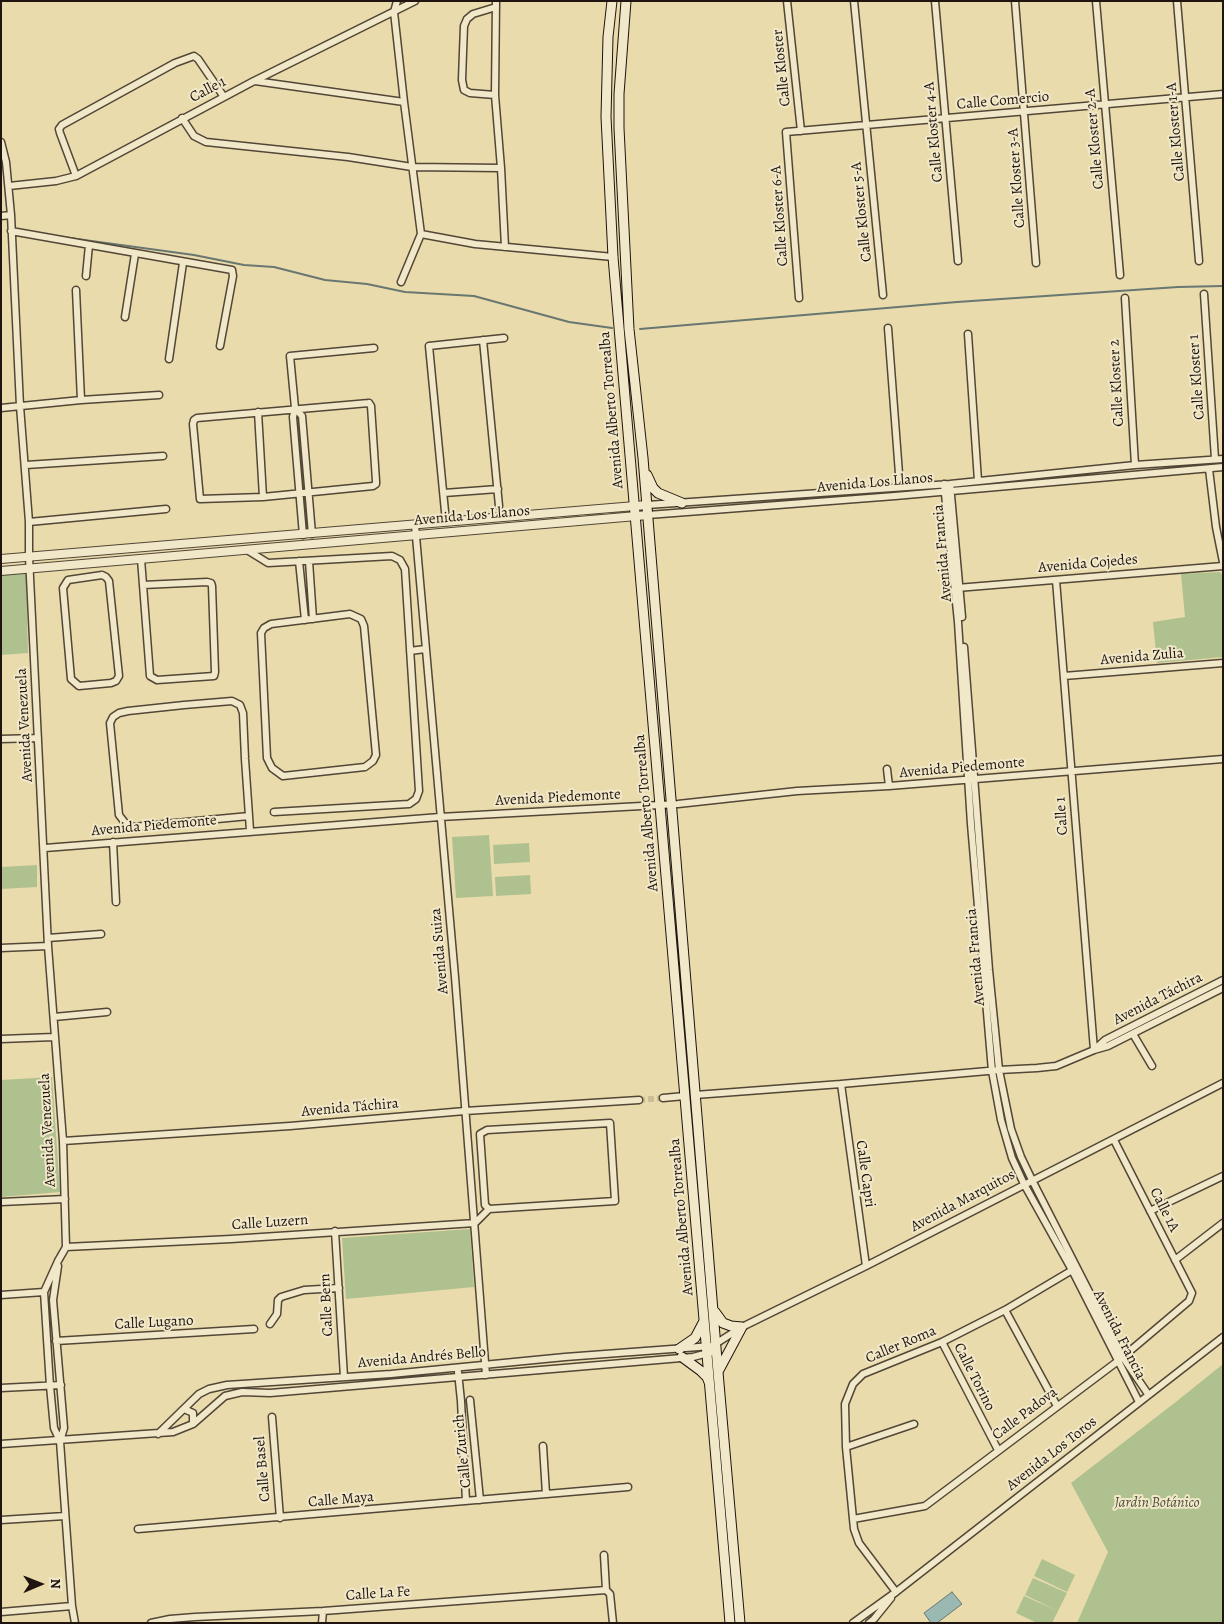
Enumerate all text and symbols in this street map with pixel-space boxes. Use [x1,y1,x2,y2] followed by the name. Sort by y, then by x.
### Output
[769,29,795,107] street label: Calle Kloster
[187,73,229,107] street label: Calle 1
[921,81,947,183] street label: Calle Kloster 4-A
[1163,82,1189,182] street label: Calle Kloster 1-A
[956,88,1050,114] street label: Calle Comercio
[1082,88,1108,190] street label: Calle Kloster 2-A
[1005,127,1029,229] street label: Calle Kloster 3-A
[848,161,876,263] street label: Calle Kloster 5-A
[767,165,793,267] street label: Calle Kloster 6-A
[596,331,628,489] street label: Avenida Alberto Torrealba
[1185,334,1209,420] street label: Calle Kloster 1
[1106,339,1128,427] street label: Calle Kloster 2
[816,469,934,497] street label: Avenida Los Llanos
[413,502,531,530] street label: Avenida Los Llanos
[930,503,956,603] street label: Avenida Francia
[1037,551,1139,577] street label: Avenida Cojedes
[1100,644,1184,670] street label: Avenida Zulia
[13,668,37,782] street label: Avenida Venezuela
[631,734,663,892] street label: Avenida Alberto Torrealba
[899,754,1025,782] street label: Avenida Piedemonte
[495,786,621,810] street label: Avenida Piedemonte
[1052,796,1072,836] street label: Calle 1
[91,812,217,840] street label: Avenida Piedemonte
[427,907,453,995] street label: Avenida Suiza
[963,907,989,1007] street label: Avenida Francia
[1110,969,1206,1029] street label: Avenida Táchira
[36,1073,60,1187] street label: Avenida Venezuela
[301,1095,399,1121] street label: Avenida Táchira
[666,1138,698,1296] street label: Avenida Alberto Torrealba
[851,1139,879,1209] street label: Calle Capri
[908,1166,1018,1236] street label: Avenida Marquitos
[1145,1185,1183,1235] street label: Calle 1A
[231,1211,309,1235] street label: Calle Luzern
[316,1273,338,1337] street label: Calle Bern
[1089,1287,1149,1383] street label: Avenida Francia
[114,1312,194,1334] street label: Calle Lugano
[863,1322,939,1368] street label: Caller Roma
[949,1340,999,1414] street label: Calle Torino
[357,1343,487,1373] street label: Avenida Andrés Bello
[989,1384,1061,1444] street label: Calle Padova
[450,1413,476,1489] street label: Calle Zurich
[1003,1413,1101,1495] street label: Avenida Los Toros
[251,1435,275,1503] street label: Calle Basel
[307,1488,375,1512] street label: Calle Maya
[1114,1494,1200,1512] park label: Jardín Botánico
[15,1559,65,1609] north arrow
[46,1578,65,1589] text: N
[345,1583,411,1605] street label: Calle La Fe

